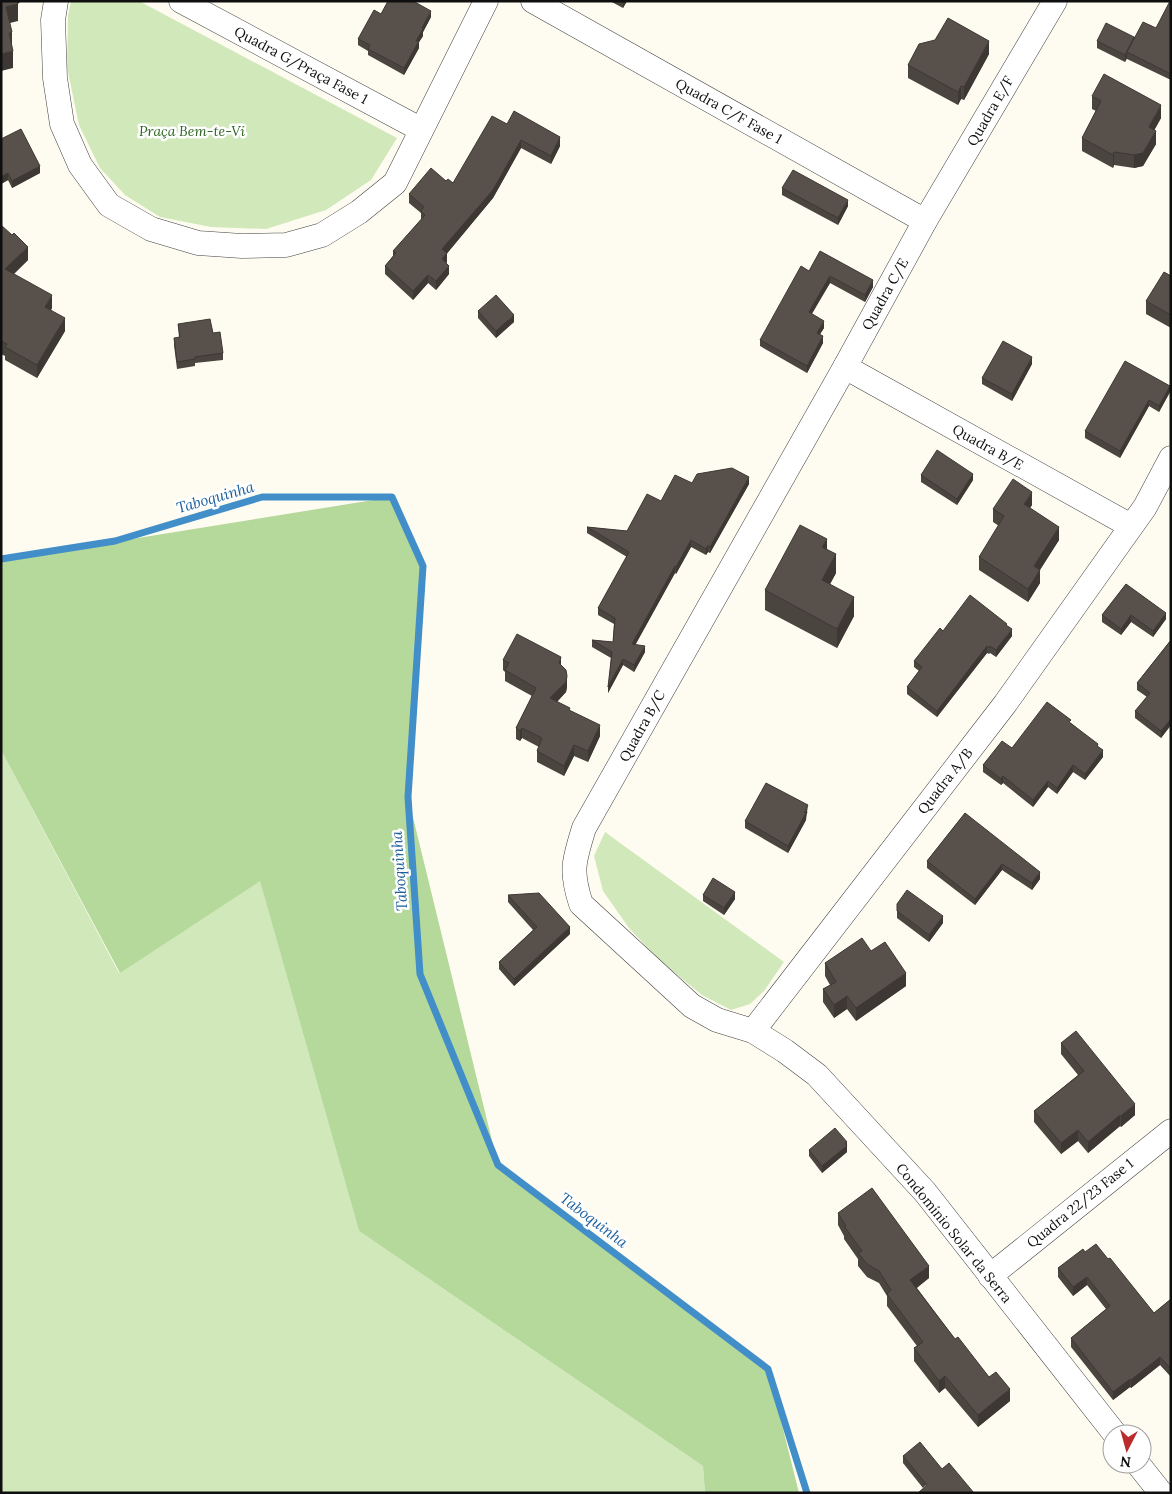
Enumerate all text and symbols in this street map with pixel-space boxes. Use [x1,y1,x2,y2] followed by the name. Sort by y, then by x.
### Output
[231,22,371,108] street label: Quadra G/Praça Fase 1
[963,73,1017,149] street label: Quadra E/F
[672,74,786,148] street label: Quadra C/F Fase 1
[139,122,246,140] park label: Praça Bem-te-Vi
[858,255,912,333] street label: Quadra C/E
[949,420,1027,474] street label: Quadra B/E
[174,477,257,517] water label: Taboquinha
[615,687,669,765] street label: Quadra B/C
[914,744,977,818] street label: Quadra A/B
[387,830,411,912] water label: Taboquinha
[1023,1154,1137,1252] street label: Quadra 22/23 Fase 1
[892,1159,1016,1307] street label: Condomínio Solar da Serra
[556,1188,632,1252] water label: Taboquinha
[1102,1424,1152,1474] north arrow
[1119,1452,1132,1471] text: N

